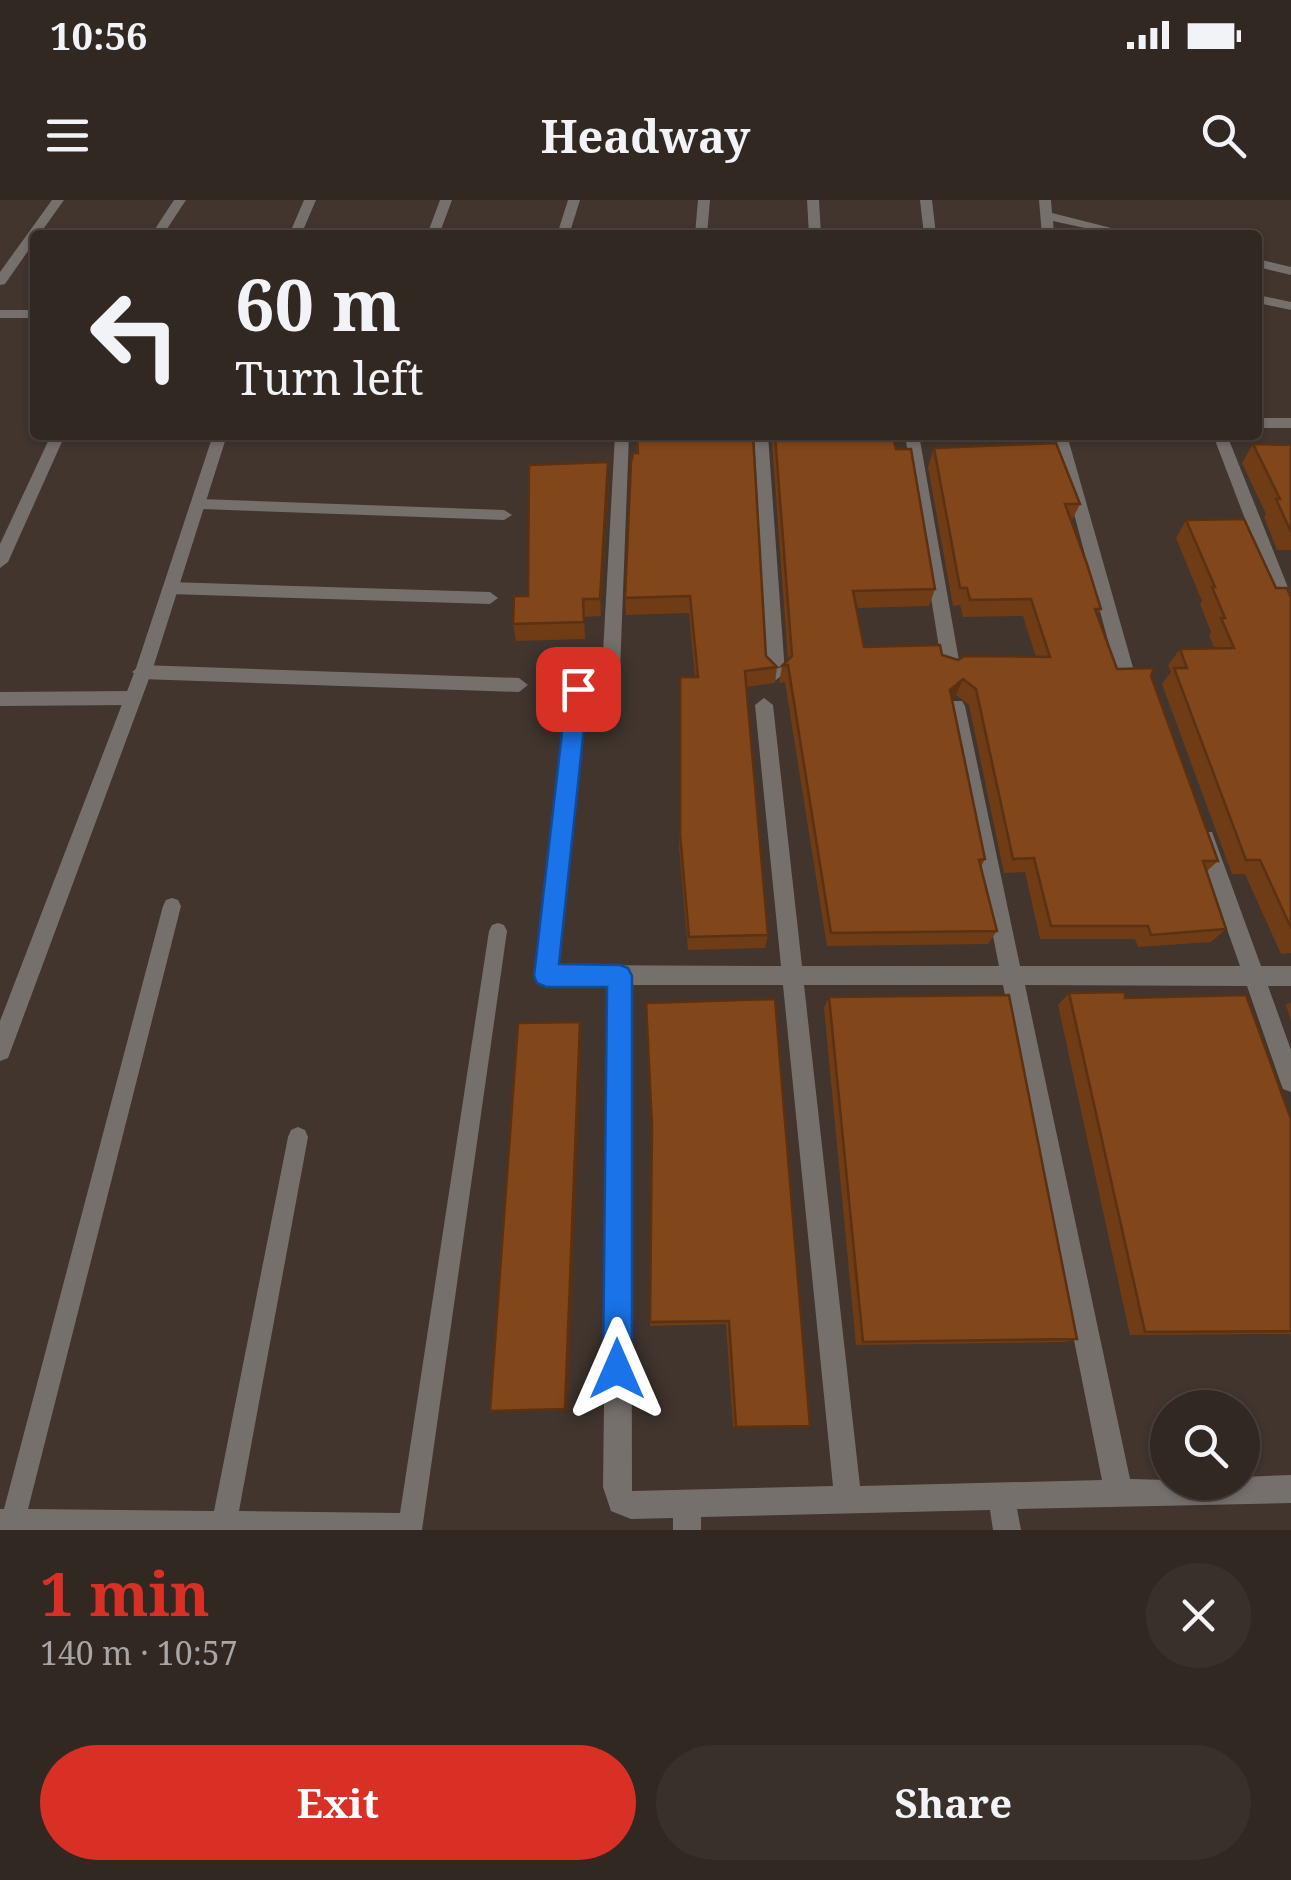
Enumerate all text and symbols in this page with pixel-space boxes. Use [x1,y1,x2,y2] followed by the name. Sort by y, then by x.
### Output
[50,9,147,61] text: 10:56
[541,105,750,166] text: Headway
[40,108,95,163] icon: menu
[1196,108,1251,163] icon: search
[235,256,401,352] text: 60 m
[70,270,200,400] icon: left
[235,347,424,408] text: Turn left
[536,647,621,732] pin
[551,662,606,717] icon: arrive
[565,1317,669,1421] position arrow
[1150,1390,1260,1500] map controls
[1150,1390,1260,1500] button: search
[40,1552,210,1634] text: 1 min
[1146,1563,1251,1668] button: close
[40,1631,238,1674] text: 140 m · 10:57
[40,1745,636,1860] button: Exit
[656,1745,1251,1860] button: Share

